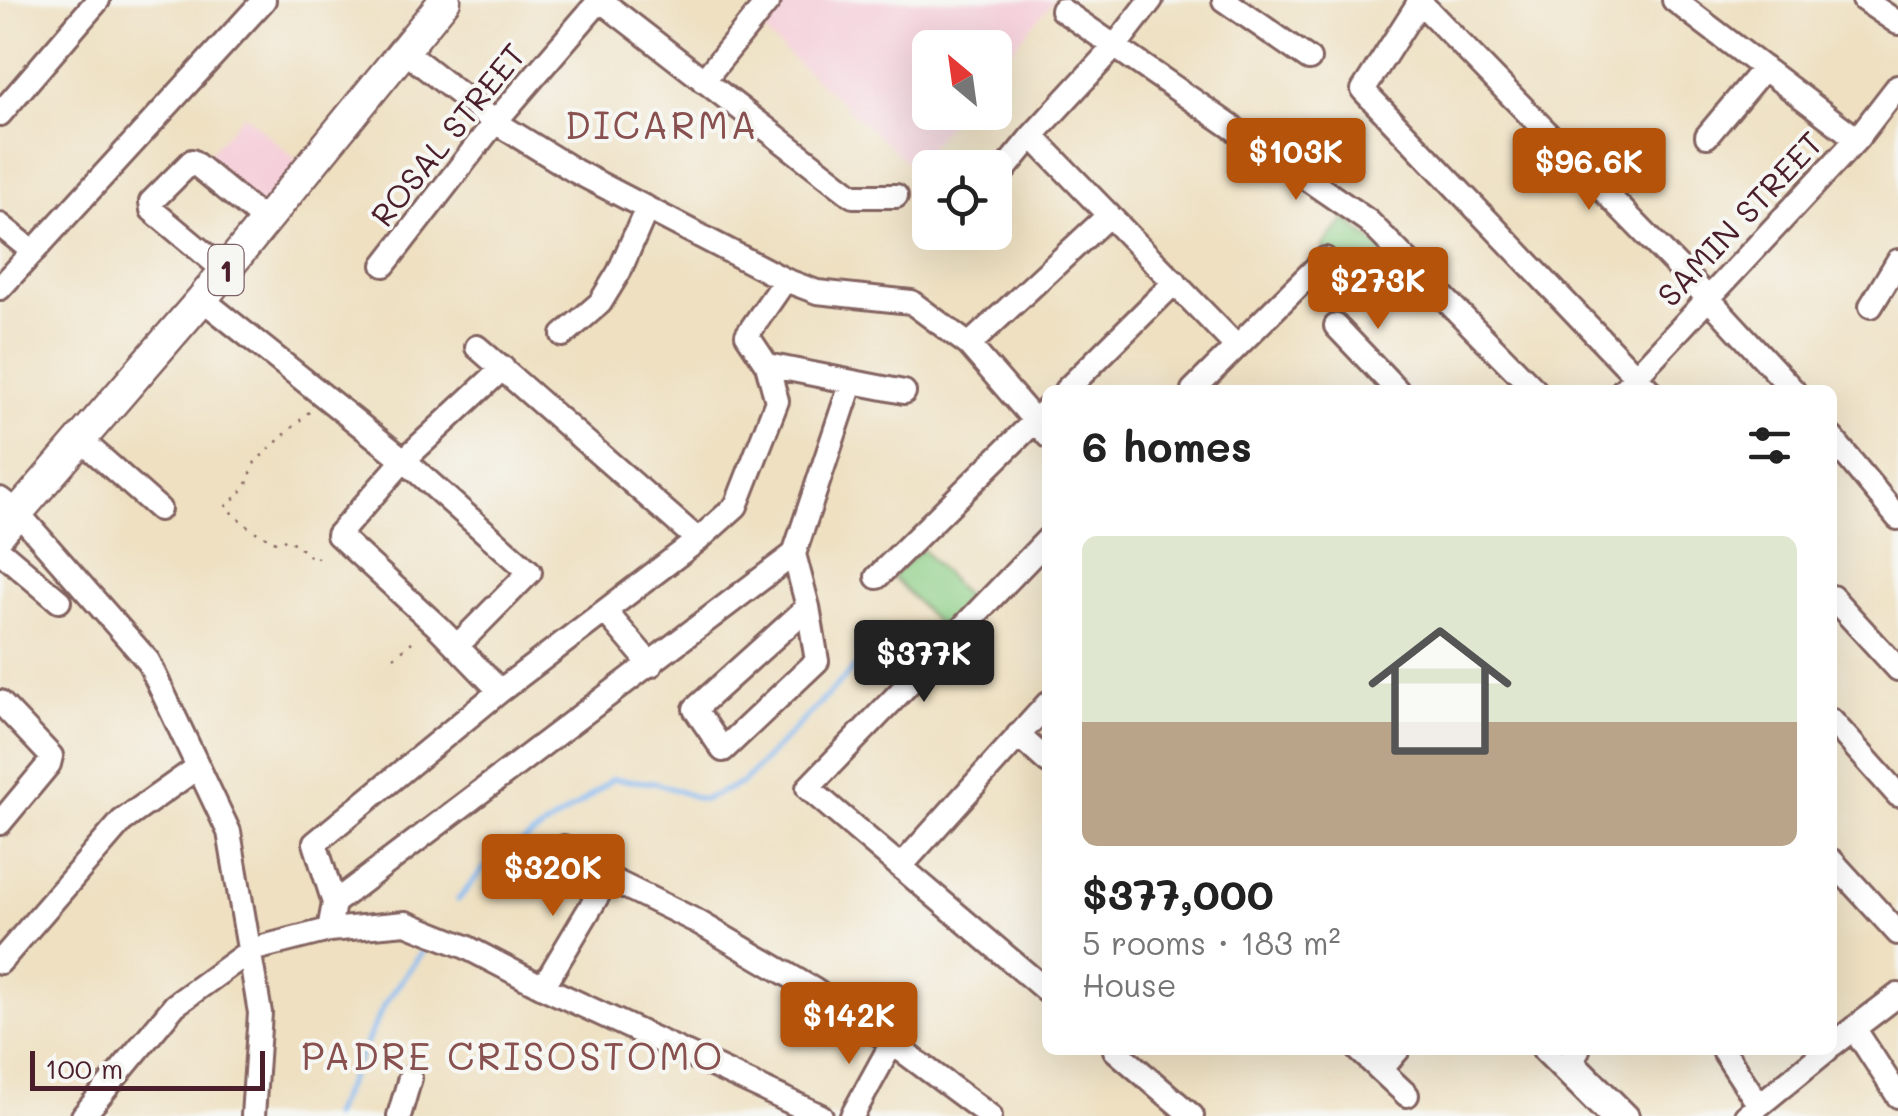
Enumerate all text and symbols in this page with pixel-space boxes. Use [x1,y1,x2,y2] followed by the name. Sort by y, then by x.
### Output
[912,30,1012,130] north arrow
[912,30,1012,250] map controls
[360,34,534,234] street label: ROSAL STREET
[565,99,759,149] district label: DICARMA
[1226,118,1366,203] pin: $103K
[1647,122,1831,314] street label: SAMIN STREET
[1508,128,1670,213] pin: $96.6K
[1249,129,1343,171] text: $103K
[1535,139,1643,181] text: $96.6K
[912,150,1012,250] button: locate
[208,245,244,295] road number: 1
[1308,247,1448,332] pin: $273K
[1330,258,1426,300] text: $273K
[1082,418,1252,473] text: 6 homes
[1742,418,1797,473] icon: filters
[1350,601,1530,781] icon: home
[854,620,994,705] pin: $377K
[876,631,972,673] text: $377K
[483,834,623,919] pin: $320K
[504,845,602,887] text: $320K
[1082,866,1274,921] text: $377,000
[1082,921,1341,963] text: 5 rooms · 183 m²
[1082,963,1177,1005] text: House
[779,982,919,1067] pin: $142K
[802,993,896,1035] text: $142K
[301,1030,725,1080] district label: PADRE CRISOSTOMO
[30,1046,265,1090] scale bar
[45,1050,123,1086] text: 100 m

